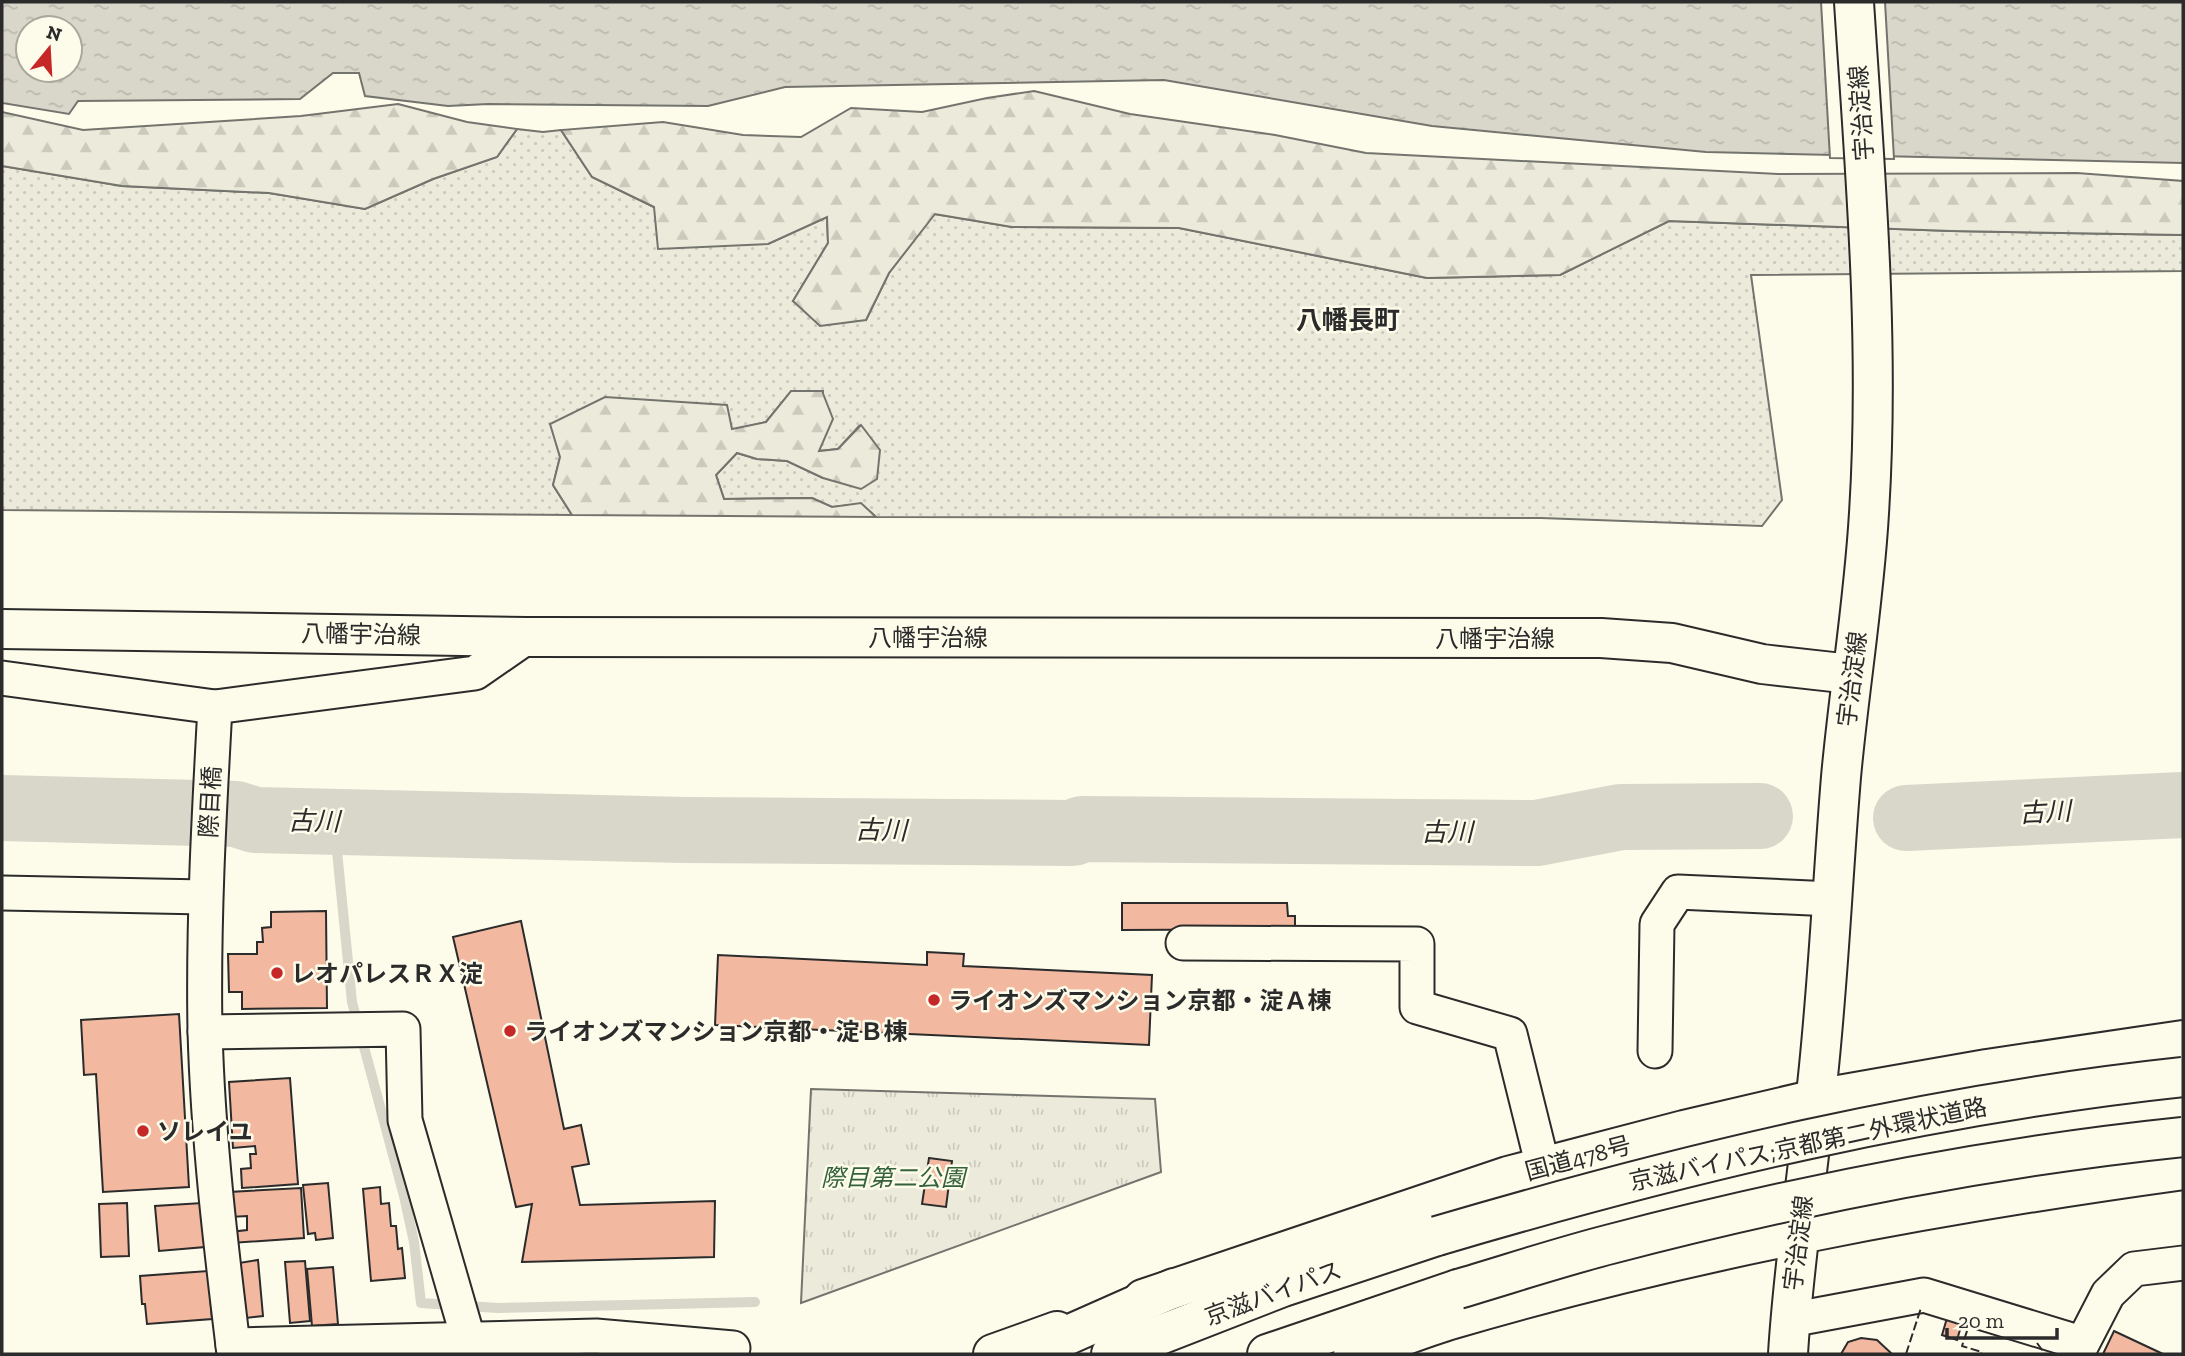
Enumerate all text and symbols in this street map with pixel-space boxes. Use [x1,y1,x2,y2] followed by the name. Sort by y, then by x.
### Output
[14,14,84,84] north arrow
[44,20,65,46] text: N
[1843,64,1879,162] street label: 宇治淀線
[1296,304,1400,336] district label: 八幡長町
[301,618,421,650] street label: 八幡宇治線
[868,623,988,652] street label: 八幡宇治線
[1435,624,1555,653] street label: 八幡宇治線
[1832,630,1872,728] street label: 宇治淀線
[194,765,226,839] street label: 際目橋
[2018,795,2075,829] water label: 古川
[288,805,343,838] water label: 古川
[855,814,910,847] water label: 古川
[1421,816,1476,848] water label: 古川
[291,959,483,988] place label: レオパレスＲＸ淀
[269,965,285,981] marker: レオパレスＲＸ淀
[948,986,1332,1015] place label: ライオンズマンション京都・淀Ａ棟
[926,992,942,1008] marker: ライオンズマンション京都・淀Ａ棟
[524,1017,908,1046] place label: ライオンズマンション京都・淀Ｂ棟
[502,1023,518,1039] marker: ライオンズマンション京都・淀Ｂ棟
[1626,1092,1990,1196] street label: 京滋バイパス;京都第二外環状道路
[157,1117,253,1146] place label: ソレイユ
[135,1123,151,1139] marker: ソレイユ
[1522,1130,1634,1186] street label: 国道478号
[821,1163,968,1192] park label: 際目第二公園
[1778,1194,1818,1292] street label: 宇治淀線
[1201,1255,1345,1331] street label: 京滋バイパス
[1947,1296,2057,1340] scale bar
[1958,1308,2004,1333] text: 20 m

